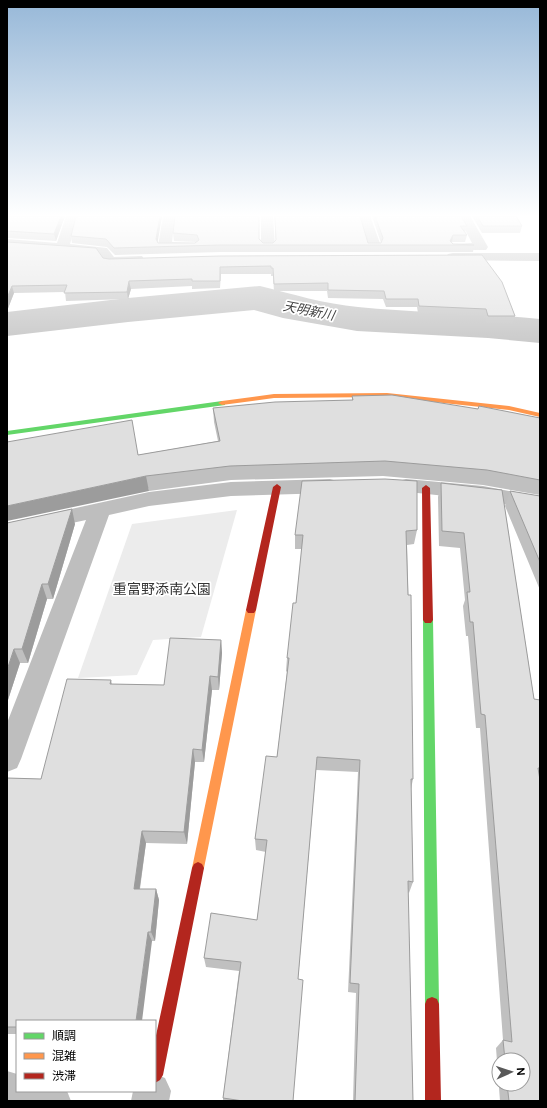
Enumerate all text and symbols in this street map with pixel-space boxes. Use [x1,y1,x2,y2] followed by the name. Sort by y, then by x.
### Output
[282,297,338,324] water label: 天明新川
[113,580,211,598] park label: 重富野添南公園
[16,1020,156,1092] legend
[52,1028,76,1044] text: 順調
[52,1048,76,1064] text: 混雑
[491,1052,531,1092] north arrow
[514,1067,528,1076] text: N
[52,1068,76,1084] text: 渋滞

